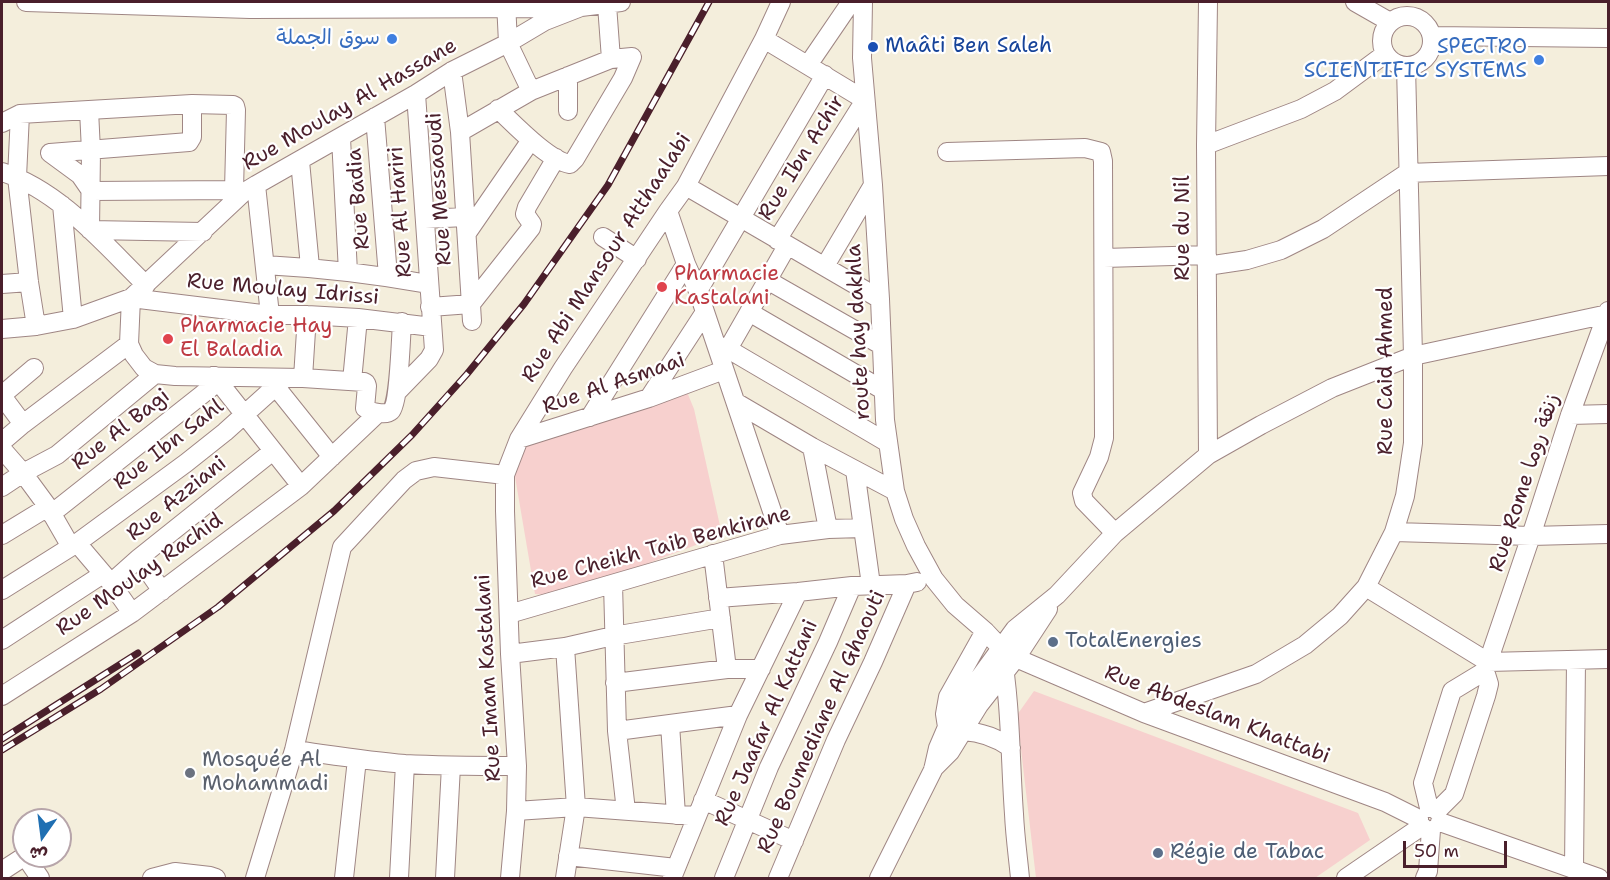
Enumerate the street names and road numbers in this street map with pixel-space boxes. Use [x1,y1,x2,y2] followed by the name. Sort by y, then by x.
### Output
[239,33,461,177] street label: Rue Moulay Al Hassane
[753,91,851,225] street label: Rue Ibn Achir
[422,112,458,266] street label: Rue Messaoudi
[517,129,697,387] street label: Rue Abi Mansour Atthaalabi
[384,145,418,279] street label: Rue Al Hariri
[342,147,376,251] street label: Rue Badia
[1171,175,1197,281] street label: Rue du Nil
[842,243,876,421] street label: route hay dakhla
[186,269,380,311] street label: Rue Moulay Idrissi
[1374,287,1400,455] street label: Rue Caid Ahmed
[540,348,688,420] street label: Rue Al Asmaai
[67,384,175,476] street label: Rue Al Bagi
[1484,391,1566,575] street label: Rue Rome زنقة روما
[109,394,229,496] street label: Rue Ibn Sahl
[122,451,232,547] street label: Rue Azziani
[528,501,794,595] street label: Rue Cheikh Taib Benkirane
[52,508,228,642] street label: Rue Moulay Rachid
[471,573,507,783] street label: Rue Imam Kastalani
[752,587,892,857] street label: Rue Boumediane Al Ghaouti
[710,616,824,830] street label: Rue Jaafar Al Kattani
[1101,660,1333,770] street label: Rue Abdeslam Khattabi

